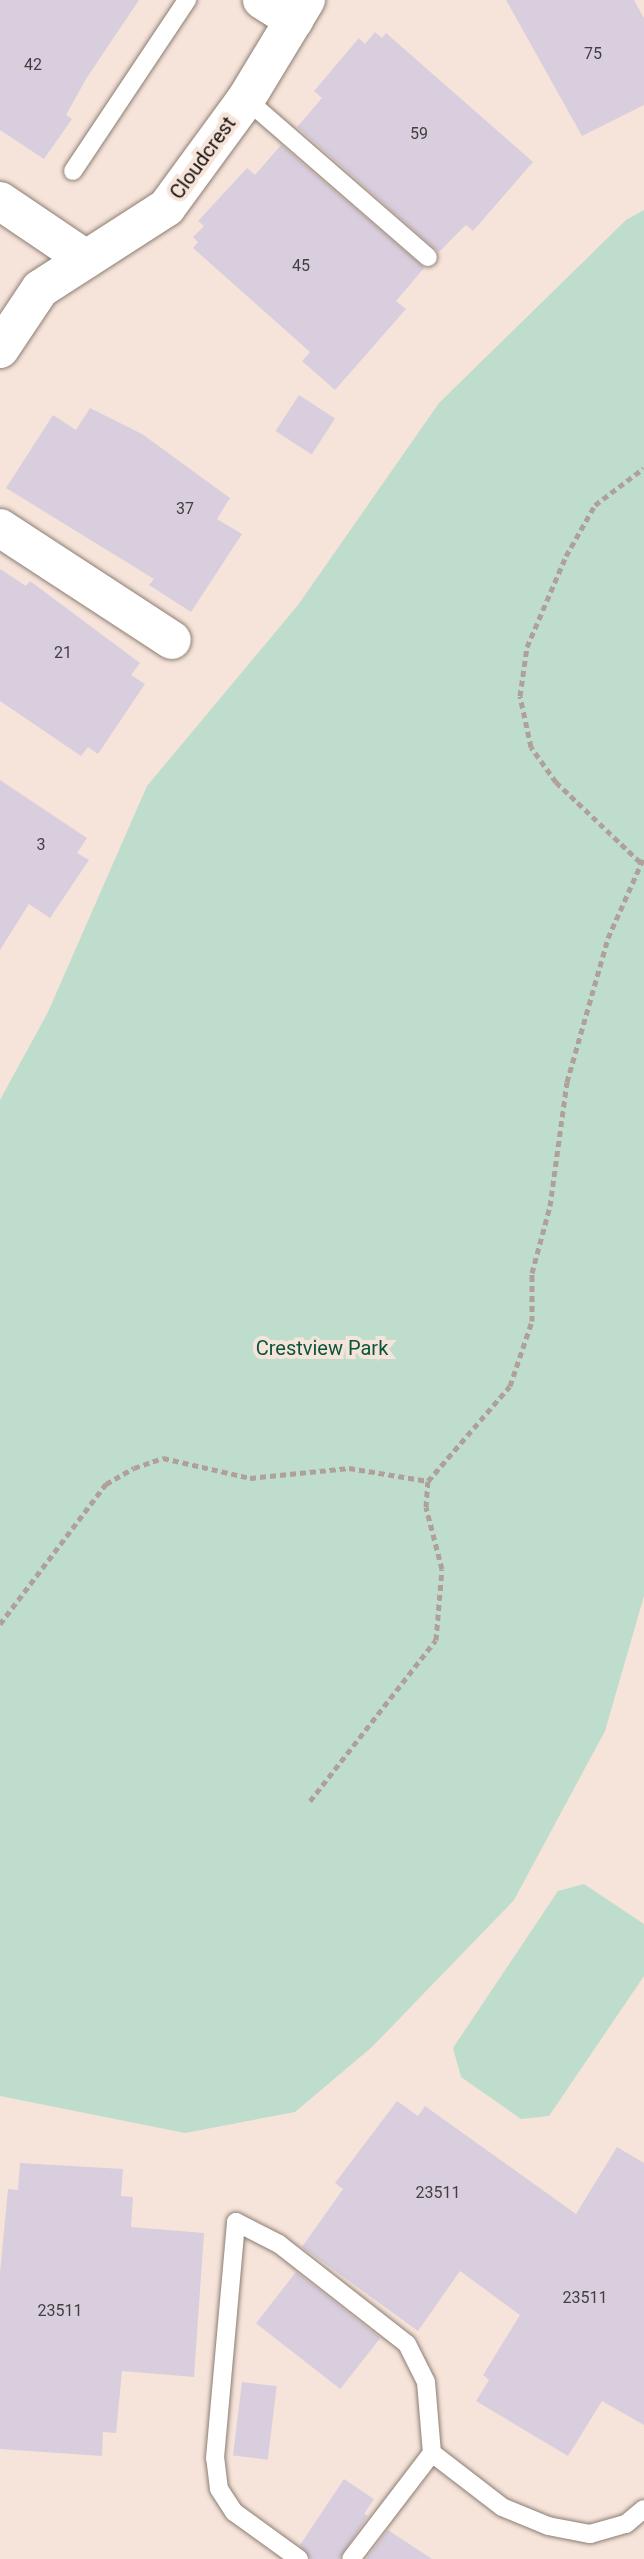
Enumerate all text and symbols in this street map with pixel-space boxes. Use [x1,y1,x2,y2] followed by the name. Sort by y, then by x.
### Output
[584,44,602,64] house number: 75
[24,55,42,75] house number: 42
[165,112,241,204] street label: Cloudcrest
[410,124,428,144] house number: 59
[292,256,310,276] house number: 45
[176,499,194,519] house number: 37
[54,643,72,663] house number: 21
[37,835,45,855] house number: 3
[256,1336,388,1360] park label: Crestview Park
[416,2183,460,2203] house number: 23511
[563,2288,607,2308] house number: 23511
[38,2301,82,2321] house number: 23511

